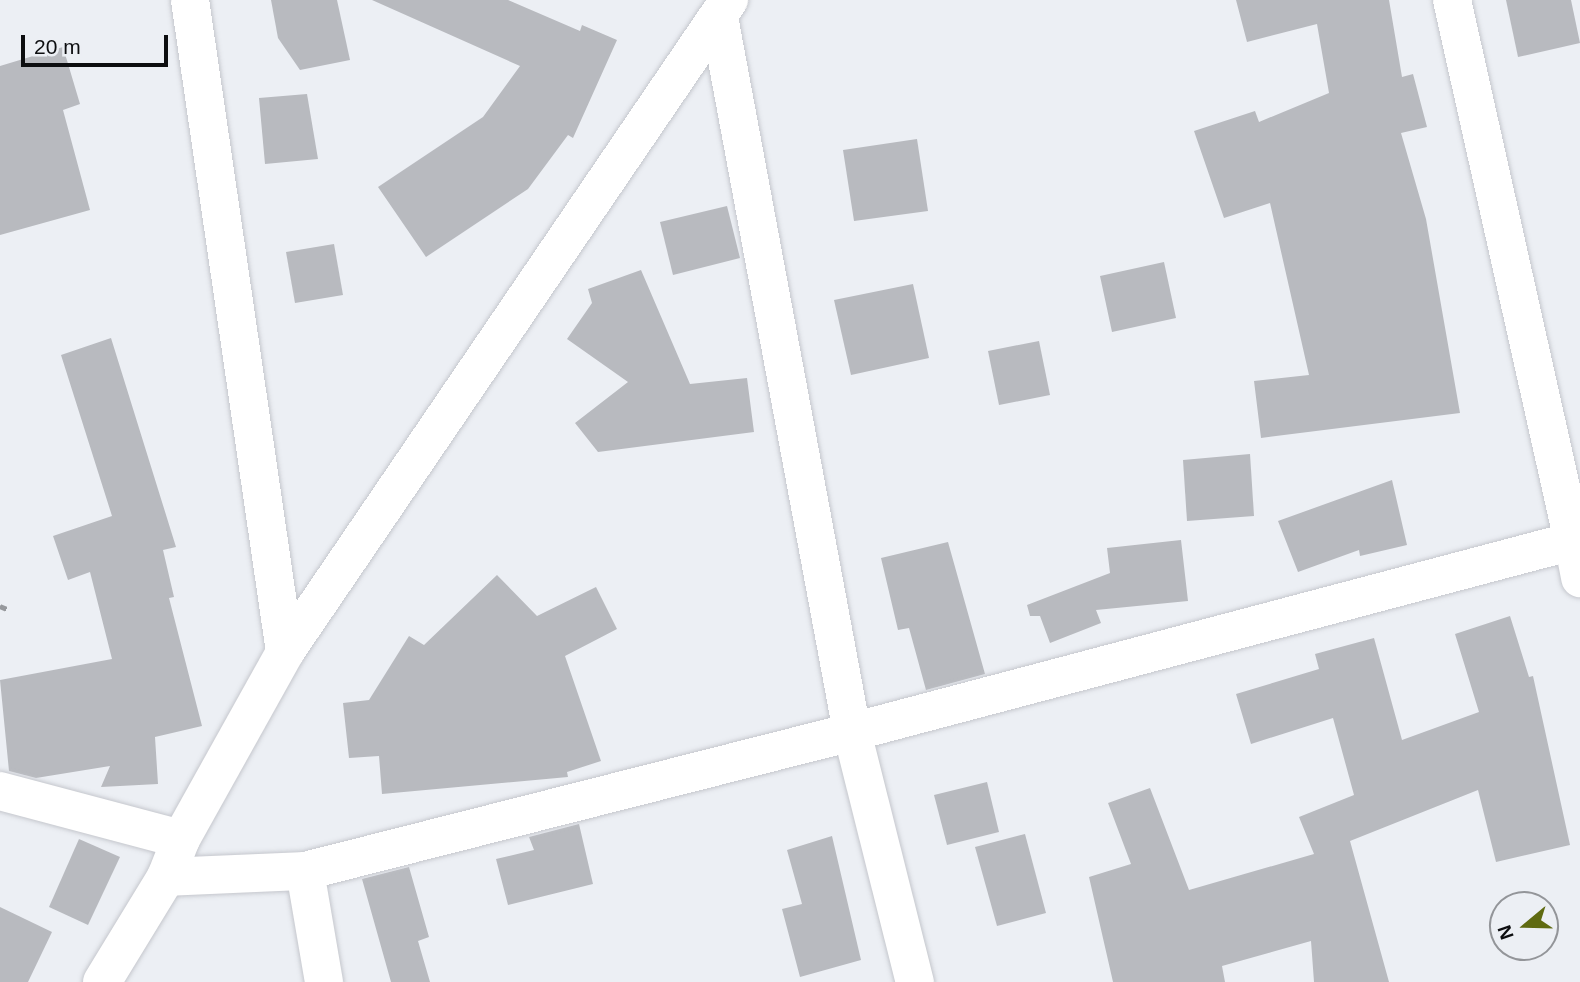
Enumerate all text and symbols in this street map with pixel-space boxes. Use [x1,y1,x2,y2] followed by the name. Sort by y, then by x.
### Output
[24,21,172,65] scale bar
[34,35,81,58] text: 20 m
[1489,891,1559,961] north arrow
[1493,922,1518,942] text: N

